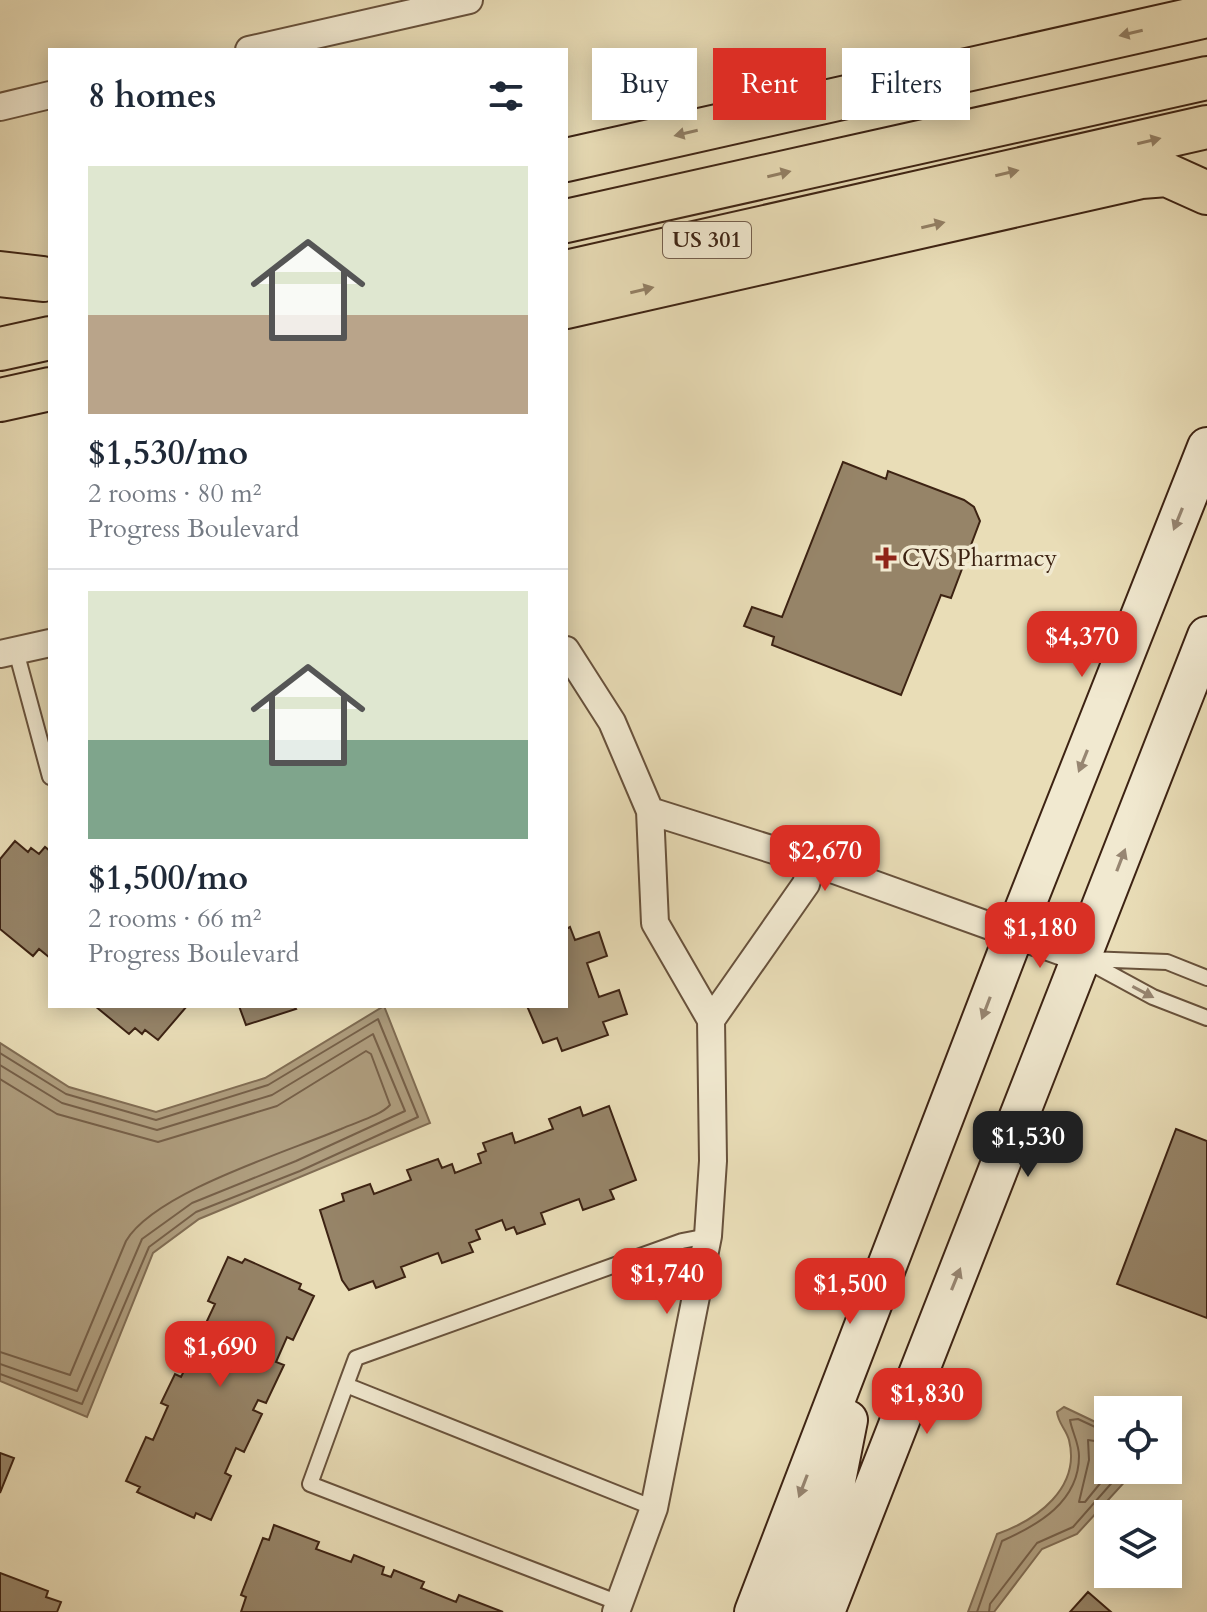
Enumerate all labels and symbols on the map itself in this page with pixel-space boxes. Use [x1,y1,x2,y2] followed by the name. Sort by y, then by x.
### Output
[1118,27,1143,40] one-way arrow
[673,127,698,140] one-way arrow
[1137,134,1162,147] one-way arrow
[995,166,1020,179] one-way arrow
[766,167,791,180] one-way arrow
[920,218,945,230] one-way arrow
[663,222,751,258] road number: US 301
[630,283,655,296] one-way arrow
[1171,507,1184,531] one-way arrow
[902,542,1058,575] place label: CVS Pharmacy
[877,549,895,567] marker: CVS Pharmacy
[1017,611,1147,679] pin: $4,370
[1076,749,1089,773] one-way arrow
[760,825,890,893] pin: $2,670
[1115,848,1128,872] one-way arrow
[975,902,1105,970] pin: $1,180
[1132,984,1154,998] one-way arrow
[979,996,992,1020] one-way arrow
[963,1111,1093,1179] pin: $1,530
[602,1248,732,1316] pin: $1,740
[785,1258,915,1326] pin: $1,500
[950,1267,963,1291] one-way arrow
[155,1321,285,1389] pin: $1,690
[862,1368,992,1436] pin: $1,830
[796,1474,809,1498] one-way arrow

